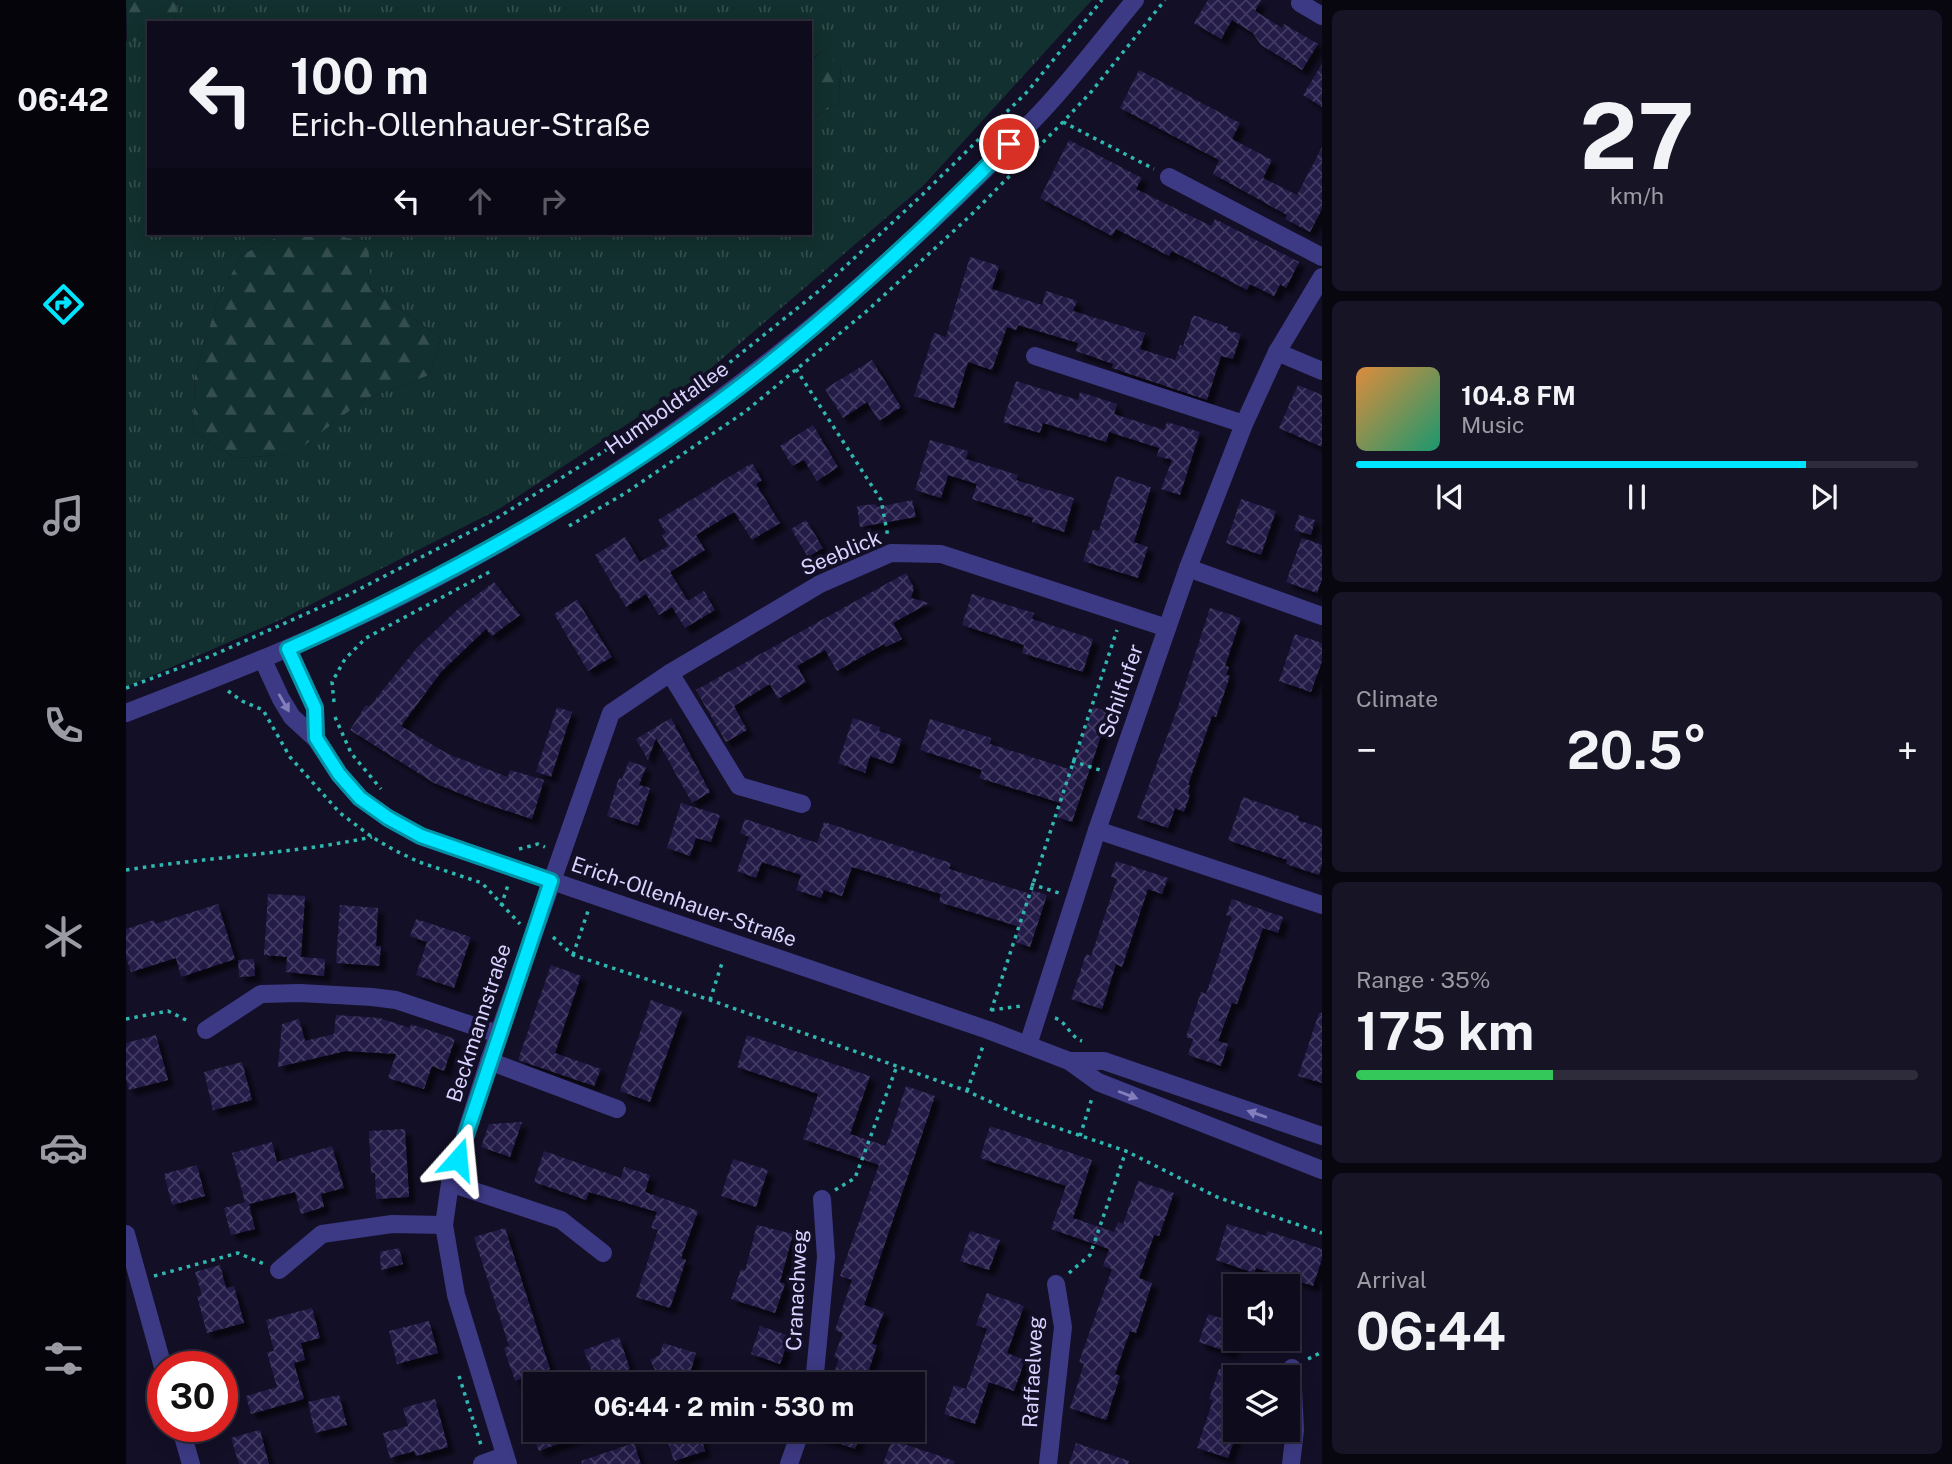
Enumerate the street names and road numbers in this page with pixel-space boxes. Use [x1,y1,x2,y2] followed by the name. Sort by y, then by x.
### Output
[600,356,733,459] street label: Humboldtallee
[797,524,885,581] street label: Seeblick
[1093,641,1148,741] street label: Schilfufer
[568,851,800,952] street label: Erich-Ollenhauer-Straße
[441,940,516,1105] street label: Beckmannstraße
[781,1229,812,1351] street label: Cranachweg
[1017,1315,1048,1429] street label: Raffaelweg

